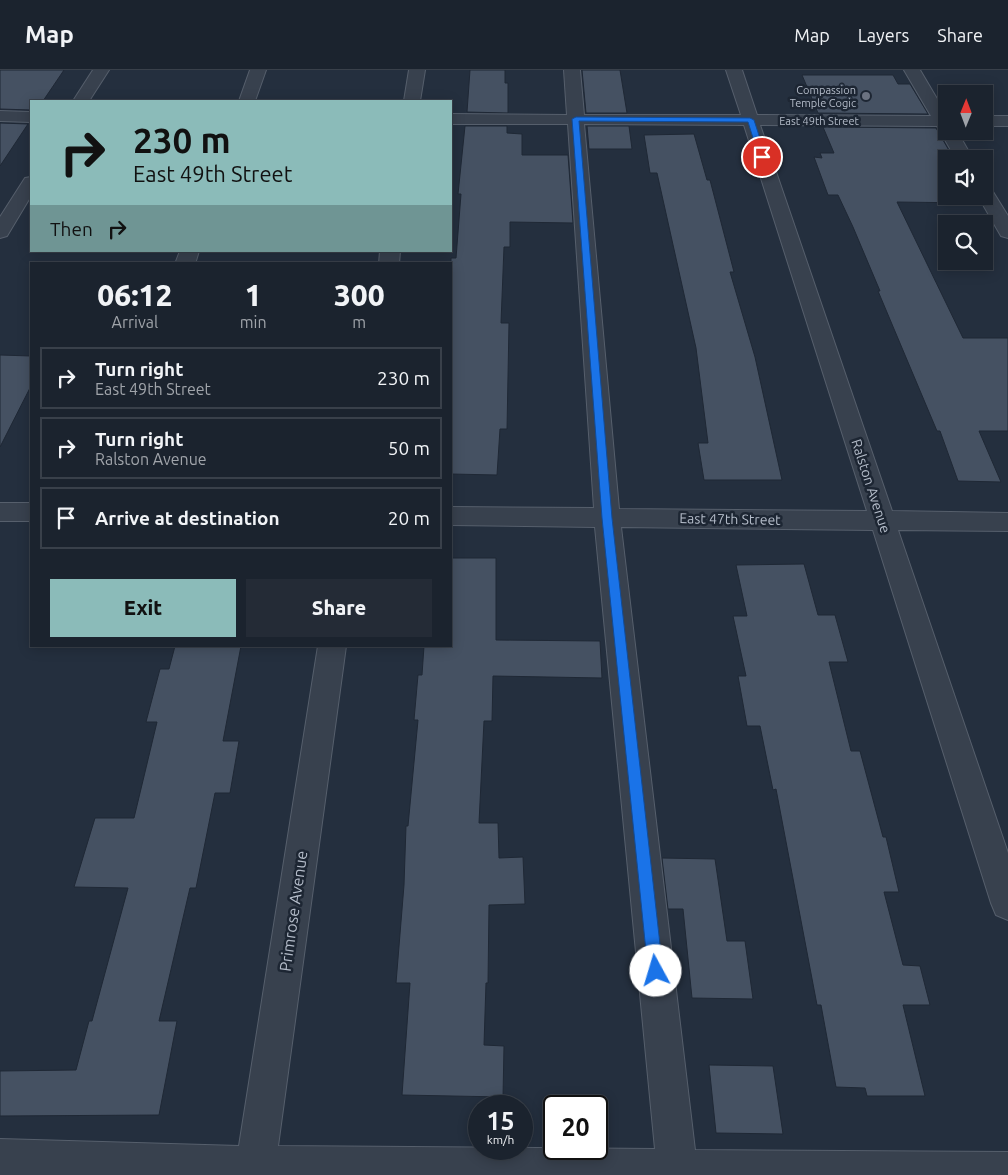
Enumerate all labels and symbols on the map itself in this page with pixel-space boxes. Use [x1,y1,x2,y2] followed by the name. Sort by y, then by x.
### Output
[790,84,856,109] place label: Compassion Temple Cogic
[938,85,992,140] north arrow
[860,90,872,102] marker: Compassion Temple Cogic
[779,115,860,127] street label: East 49th Street
[741,136,783,178] pin
[848,437,894,535] street label: Ralston Avenue
[679,510,781,528] street label: East 47th Street
[276,849,310,973] street label: Primrose Avenue
[629,944,681,996] position arrow
[543,1095,608,1160] speed limit sign: 20

